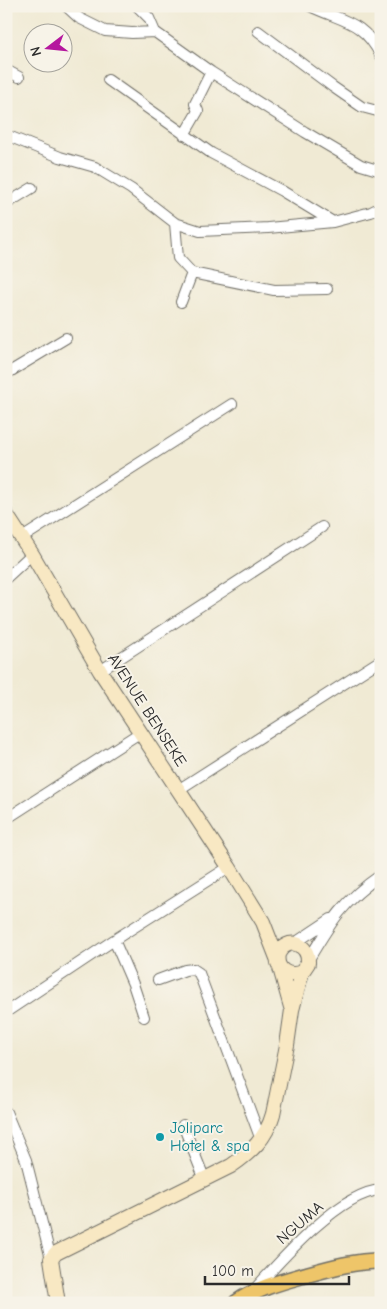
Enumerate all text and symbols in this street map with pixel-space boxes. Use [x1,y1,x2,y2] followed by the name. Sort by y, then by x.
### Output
[22,22,72,72] north arrow
[27,45,45,58] text: N
[104,650,190,770] street label: AVENUE BENSEKE
[170,1119,250,1155] place label: Joliparc Hotel & spa
[154,1131,166,1143] marker: Joliparc Hotel & spa
[273,1198,327,1248] street label: NGUMA
[205,1254,348,1286] scale bar
[212,1262,254,1280] text: 100 m

